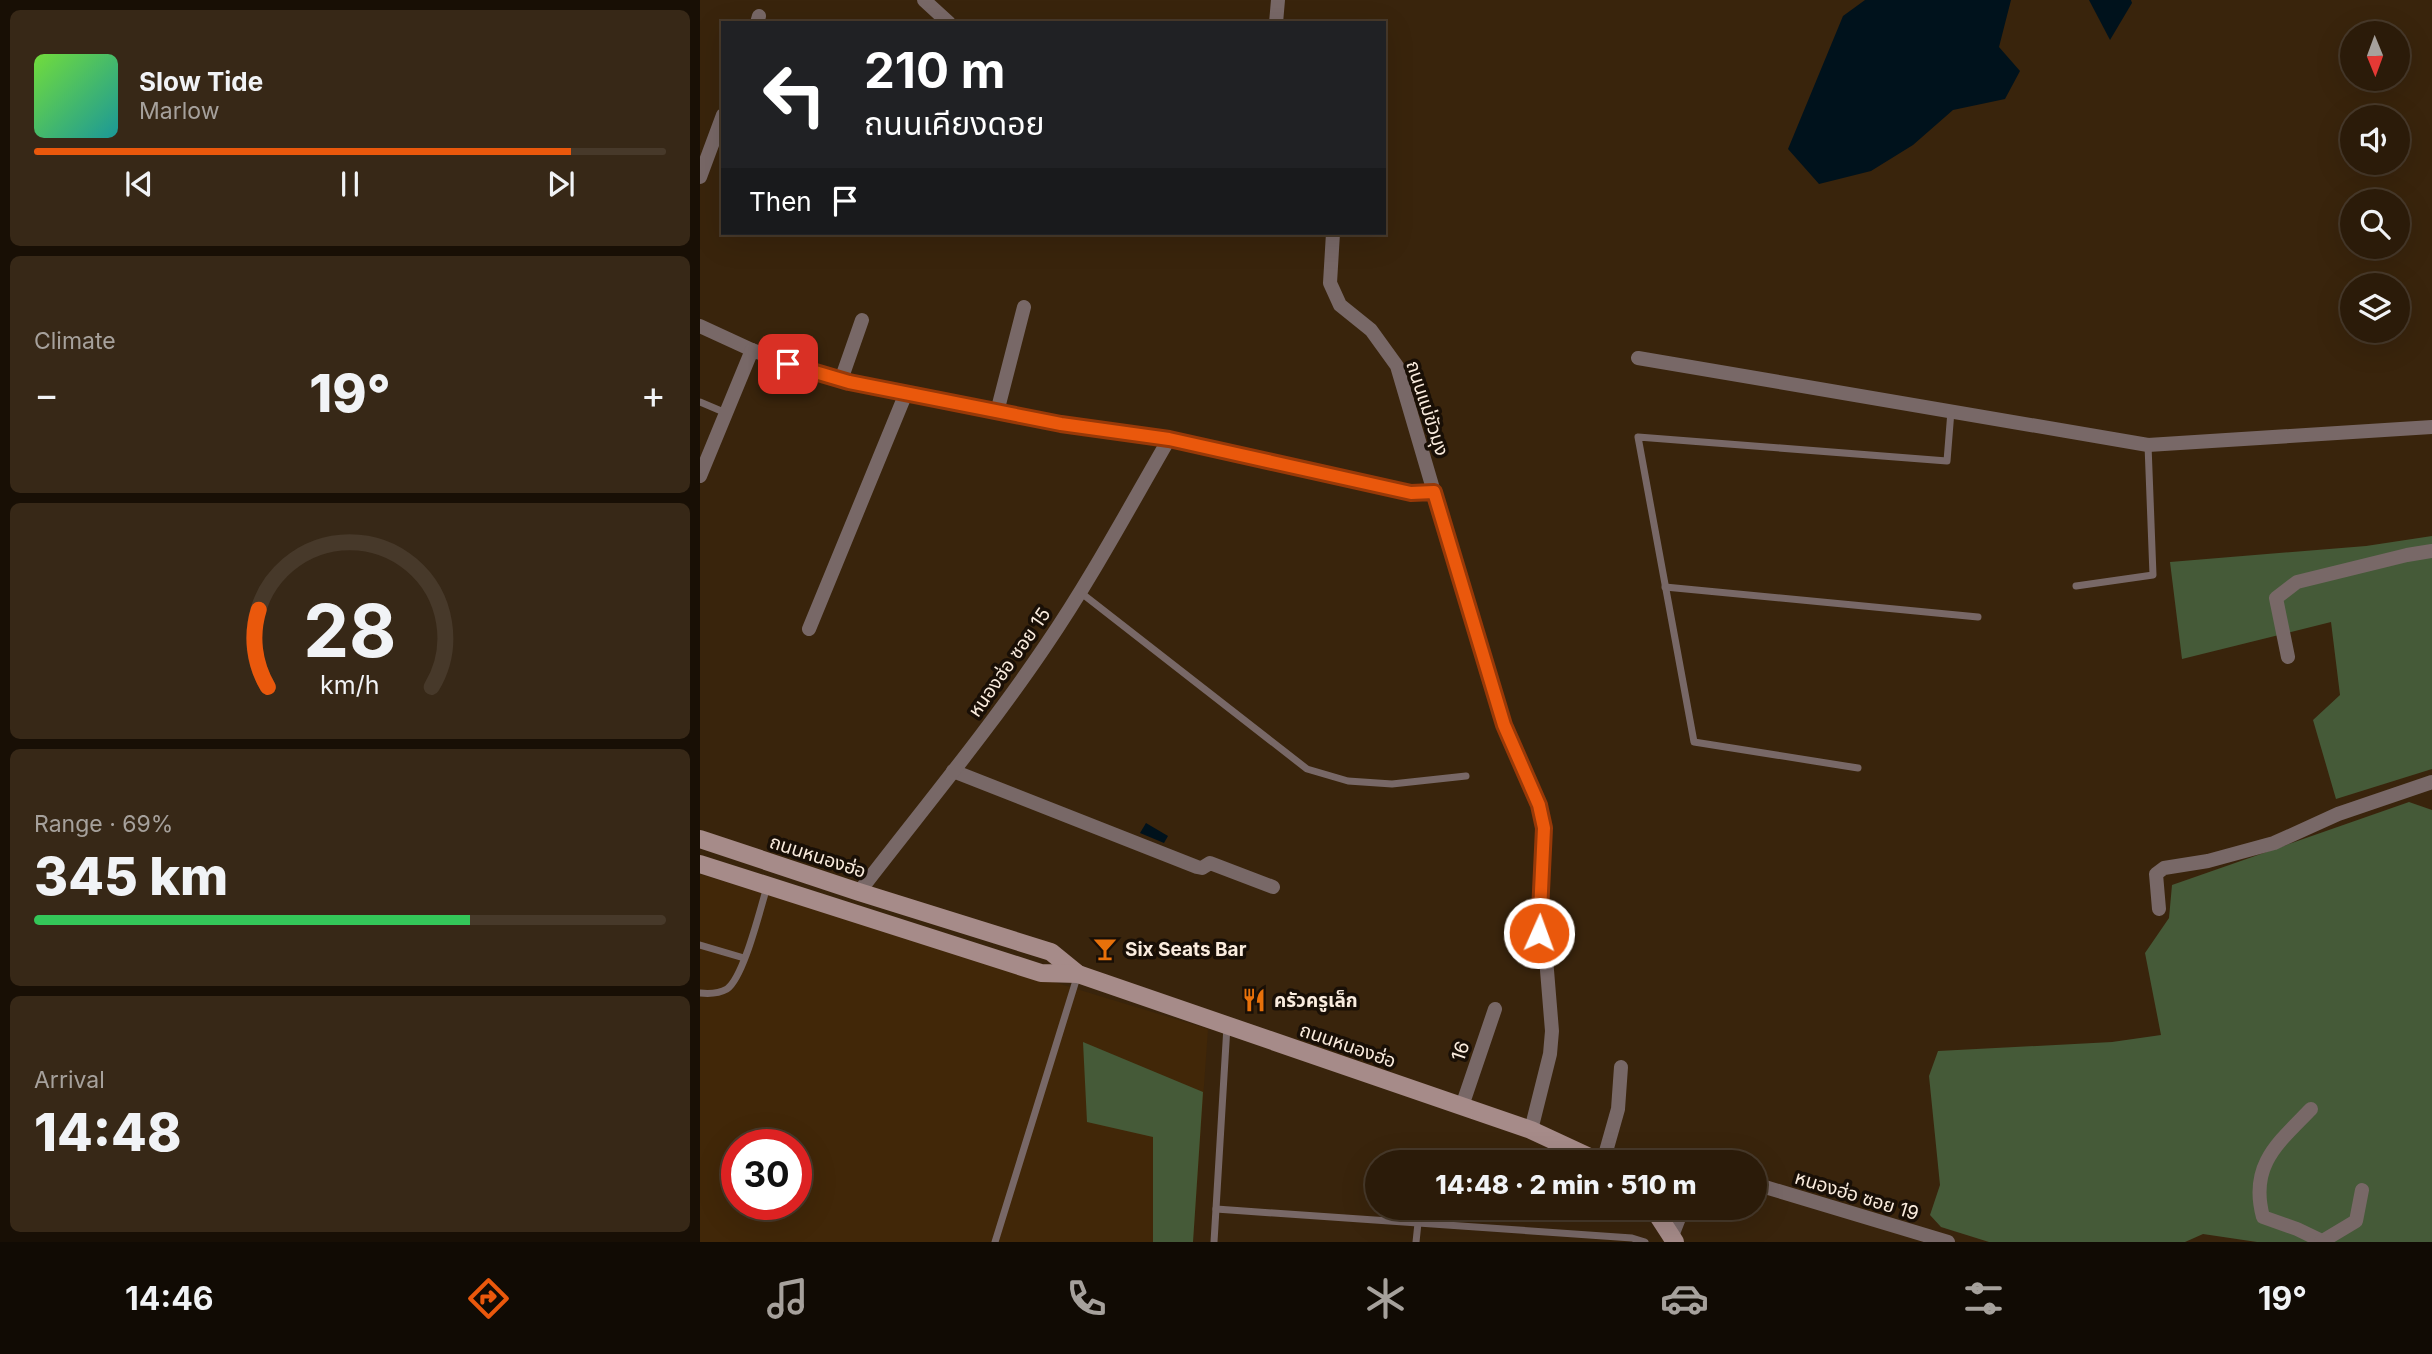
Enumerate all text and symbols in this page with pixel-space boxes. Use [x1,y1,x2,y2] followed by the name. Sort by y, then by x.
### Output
[2340,21,2410,91] north arrow
[2340,21,2410,343] map controls
[864,41,1005,100] text: 210 m
[749,49,840,140] icon: left
[139,66,263,97] text: Slow Tide
[139,97,219,125] text: Marlow
[864,104,1045,143] text: ถนนเคียงดอย
[2340,105,2410,175] button: sound
[120,165,158,203] icon: previous
[331,165,369,203] icon: pause
[542,165,580,203] icon: next
[826,182,864,220] icon: arrive
[749,186,812,217] text: Then
[2340,189,2410,259] button: search
[2340,273,2410,343] button: layers
[34,327,116,355] text: Climate
[758,334,818,394] pin
[769,345,807,383] icon: arrive
[1401,358,1454,459] street label: ถนนแม่ขัวมุง
[309,362,391,425] text: 19°
[34,371,59,417] text: −
[641,371,666,417] text: +
[303,586,397,675] text: 28
[963,603,1056,721] street label: หนองฮ่อ ซอย 15
[320,670,380,700] text: km/h
[34,810,173,838] text: Range · 69%
[767,830,869,883] street label: ถนนหนองฮ่อ
[34,845,228,908] text: 345 km
[1502,896,1576,970] position arrow
[1091,935,1119,963] bar icon: Six Seats Bar
[1125,938,1247,961] place label: Six Seats Bar
[1240,986,1268,1014] restaurant icon: ครัวครูเล็ก
[1274,989,1358,1012] place label: ครัวครูเล็ก
[1297,1018,1399,1073] street label: ถนนหนองฮ่อ
[1446,1038,1475,1064] street label: 16
[34,1066,105,1094] text: Arrival
[34,1101,181,1164] text: 14:48
[721,1129,812,1220] speed limit sign: 30
[1792,1166,1922,1225] street label: หนองฮ่อ ซอย 19
[1435,1169,1697,1200] text: 14:48 · 2 min · 510 m
[464,1274,513,1323] icon: directions
[763,1274,812,1323] icon: music
[1062,1274,1111,1323] icon: phone
[1361,1274,1410,1323] icon: climate
[1660,1274,1709,1323] icon: car
[1959,1274,2008,1323] icon: filters
[125,1279,214,1318] text: 14:46
[2258,1279,2307,1318] text: 19°

